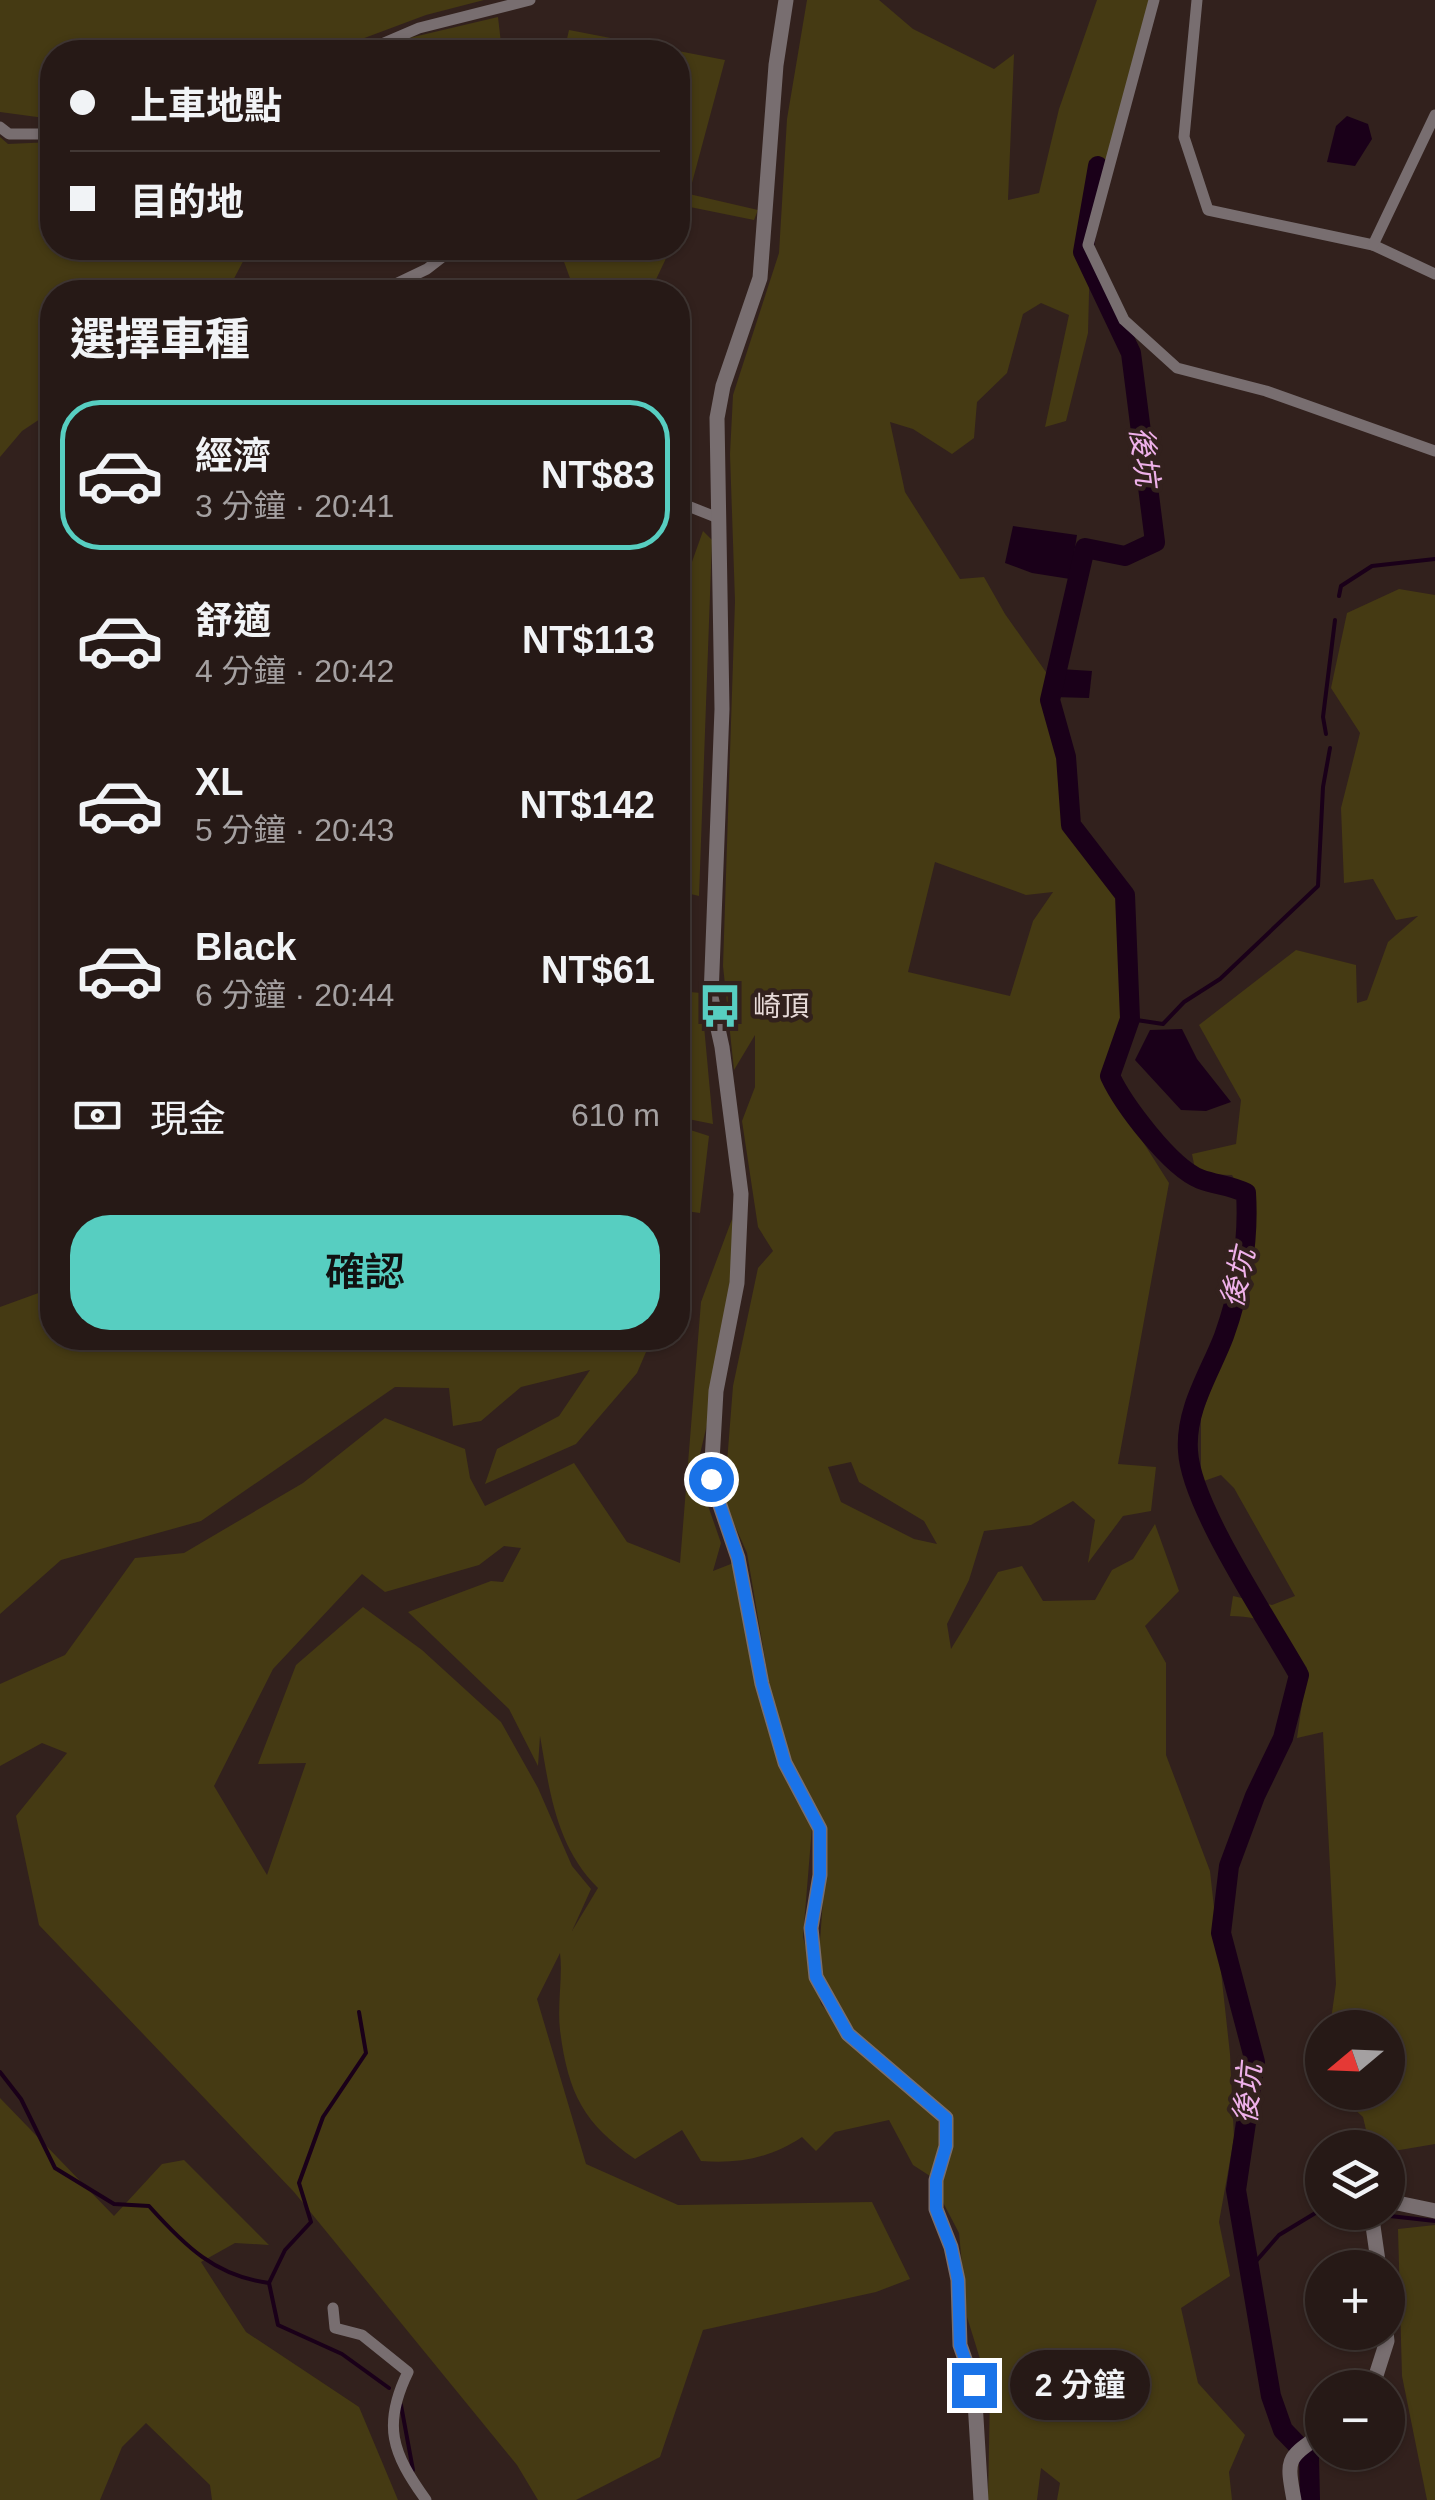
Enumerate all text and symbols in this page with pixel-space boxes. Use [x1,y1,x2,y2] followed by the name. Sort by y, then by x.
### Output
[130,85,282,127] text: 上車地點
[130,181,244,223] text: 目的地
[70,314,250,365] text: 選擇車種
[1124,424,1165,492] water label: 後坑
[75,430,165,520] icon: car
[195,435,271,477] text: 經濟
[541,454,655,496] text: NT$83
[195,488,394,524] text: 3 分鐘 · 20:41
[75,595,165,685] icon: car
[195,600,271,642] text: 舒適
[522,619,655,661] text: NT$113
[195,653,394,689] text: 4 分鐘 · 20:42
[75,760,165,850] icon: car
[195,761,244,803] text: XL
[520,784,655,826] text: NT$142
[195,812,394,848] text: 5 分鐘 · 20:43
[75,925,165,1015] icon: car
[195,926,296,968] text: Black
[541,949,655,991] text: NT$61
[195,977,394,1013] text: 6 分鐘 · 20:44
[696,982,744,1030] bus stop icon: 崎頂
[753,991,809,1022] place label: 崎頂
[70,1088,125,1143] icon: cash
[571,1097,660,1133] text: 610 m
[150,1098,226,1140] text: 現金
[70,1215,660,1330] button: 確認
[1215,1241,1261,1311] water label: 後坑
[689,1457,734,1502] route start
[1305,2010,1405,2110] north arrow
[1305,2010,1405,2470] map controls
[1228,2059,1267,2125] water label: 後坑
[1305,2130,1405,2230] button: layers
[1305,2250,1405,2350] button: +
[1009,2350,1149,2420] callout: 2 分鐘
[952,2363,997,2408] route end
[1035,2367,1125,2403] text: 2 分鐘
[1305,2370,1405,2470] button: −

